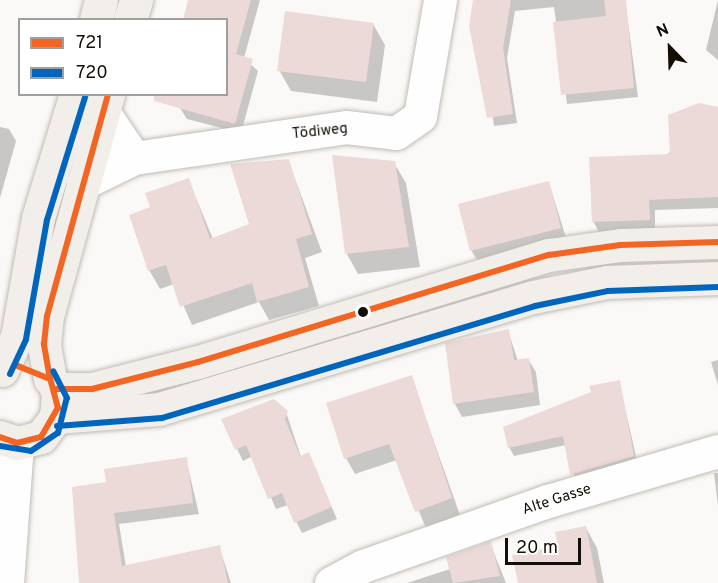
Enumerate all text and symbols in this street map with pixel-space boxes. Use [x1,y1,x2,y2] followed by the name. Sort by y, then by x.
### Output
[18,18,228,96] legend
[640,18,700,78] north arrow
[654,20,672,43] text: N
[76,32,103,55] text: 721
[76,62,108,85] text: 720
[291,120,349,144] street label: Tödiweg
[357,306,369,318] unlabelled marker
[520,480,594,520] street label: Alte Gasse
[508,526,584,564] scale bar
[516,537,558,560] text: 20 m

